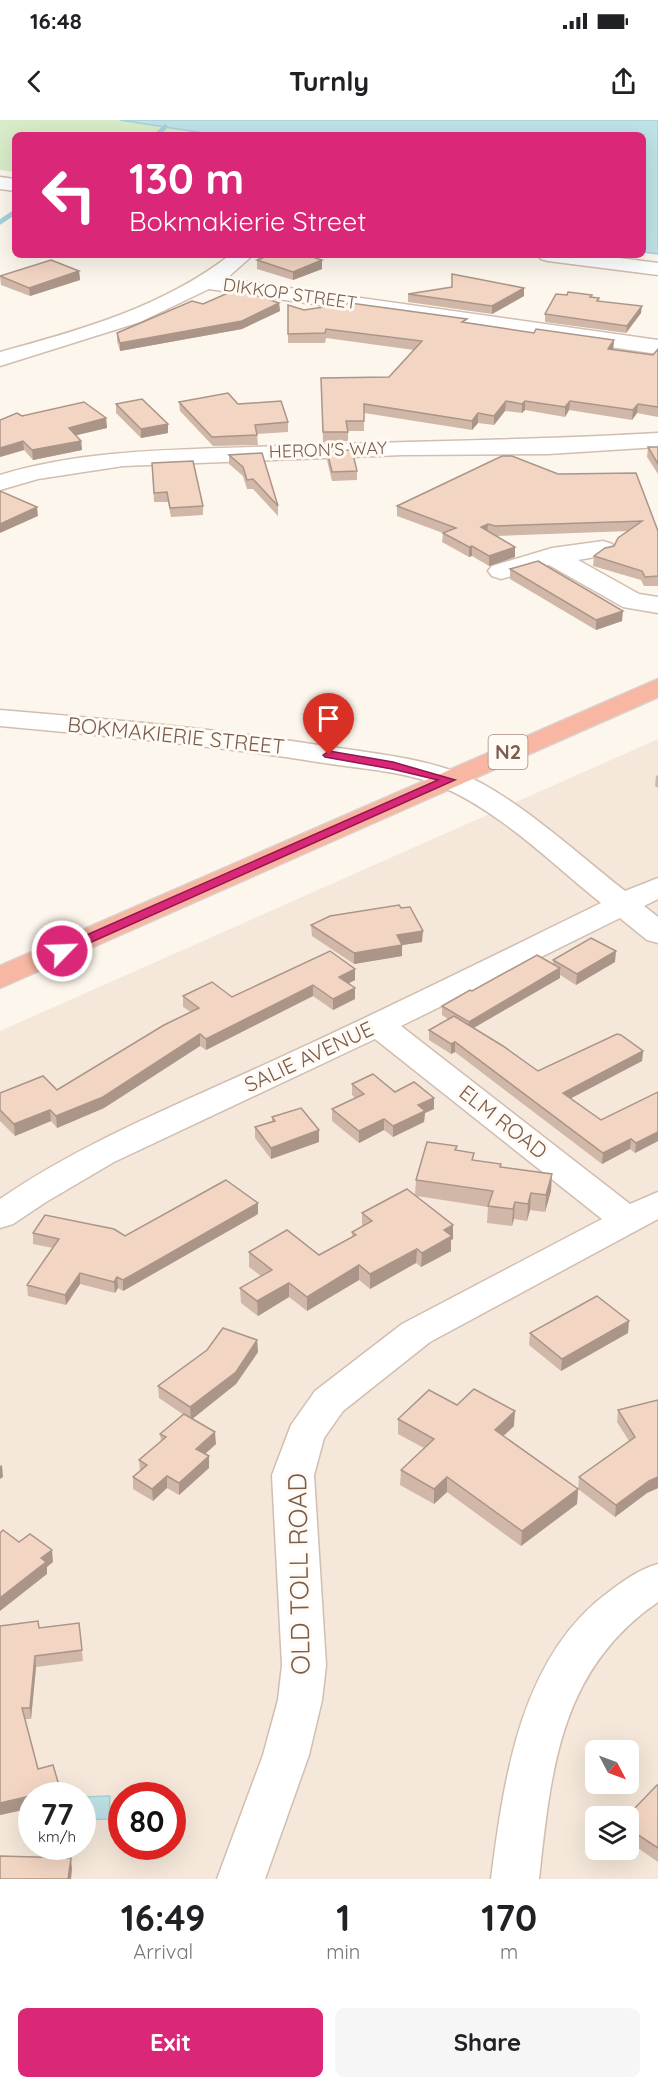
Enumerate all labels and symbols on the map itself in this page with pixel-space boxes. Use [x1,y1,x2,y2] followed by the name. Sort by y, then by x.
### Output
[222,273,359,314] street label: DIKKOP STREET
[268,436,388,463] street label: HERON'S WAY
[303,693,354,755] pin
[66,711,286,759] street label: BOKMAKIERIE STREET
[488,735,528,769] road number: N2
[30,919,94,983] position arrow
[240,1015,377,1097] street label: SALIE AVENUE
[454,1079,553,1164] street label: ELM ROAD
[280,1473,317,1675] street label: OLD TOLL ROAD
[585,1740,639,1794] north arrow
[108,1782,186,1860] speed limit sign: 80

